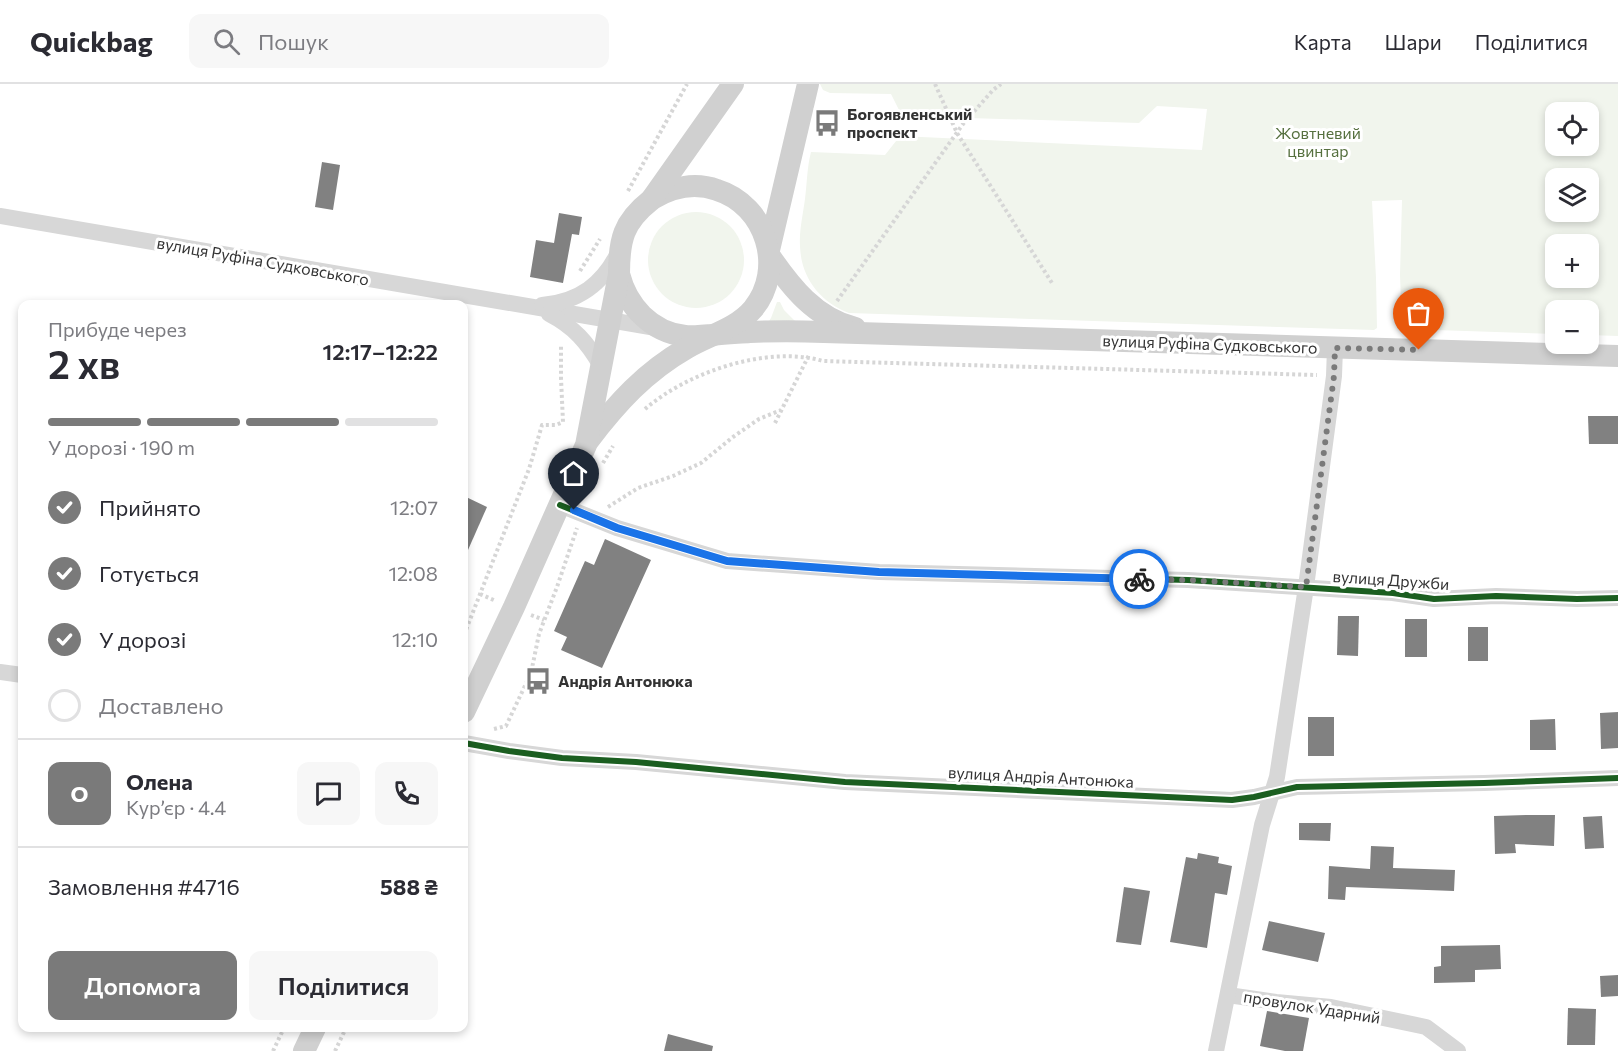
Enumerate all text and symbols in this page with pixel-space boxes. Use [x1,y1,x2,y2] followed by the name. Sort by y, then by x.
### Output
[189,14,609,68] search box
[30,24,153,58] text: Quickbag
[210,25,243,58] icon: search
[258,28,329,55] text: Пошук
[1294,29,1352,54] text: Карта
[1385,29,1442,54] text: Шари
[1475,29,1588,54] text: Поділитися
[1545,102,1599,354] map controls
[1545,102,1599,156] button: locate
[847,104,972,141] place label: Богоявленський проспект
[812,108,842,138] bus stop icon: Богоявленський проспект
[1275,123,1361,160] park label: Жовтневий цвинтар
[1545,168,1599,222] button: layers
[156,232,371,289] street label: вулиця Руфіна Судковського
[1545,234,1599,288] button: +
[1393,288,1444,350] pin
[1402,297,1435,330] icon: bag
[1545,300,1599,354] button: −
[48,317,187,341] text: Прибуде через
[1102,330,1318,357] street label: вулиця Руфіна Судковського
[323,338,438,365] text: 12:17–12:22
[48,339,120,387] text: 2 хв
[48,435,195,459] text: У дорозі · 190 m
[548,448,599,510] pin
[557,457,590,490] icon: home
[48,491,81,524] icon: check
[99,494,201,521] text: Прийнято
[390,495,438,519] text: 12:07
[1109,549,1169,609] courier
[48,557,81,590] icon: check
[99,560,199,587] text: Готується
[388,561,438,585] text: 12:08
[1123,563,1156,596] icon: bike
[1332,566,1450,593] street label: вулиця Дружби
[48,623,81,656] icon: check
[99,626,186,653] text: У дорозі
[392,627,438,651] text: 12:10
[523,666,553,696] bus stop icon: Андрія Антонюка
[558,671,693,690] place label: Андрія Антонюка
[99,692,224,719] text: Доставлено
[297,762,360,825] button: chat
[375,762,438,825] button: phone
[948,762,1134,791] street label: вулиця Андрія Антонюка
[126,768,193,795] text: Олена
[71,780,88,807] text: О
[126,795,226,819] text: Кур’єр · 4.4
[48,873,240,900] text: Замовлення #4716
[380,873,438,900] text: 588 ₴
[48,951,237,1020] button: Допомога
[249,951,438,1020] button: Поділитися
[1242,986,1382,1027] street label: провулок Ударний

